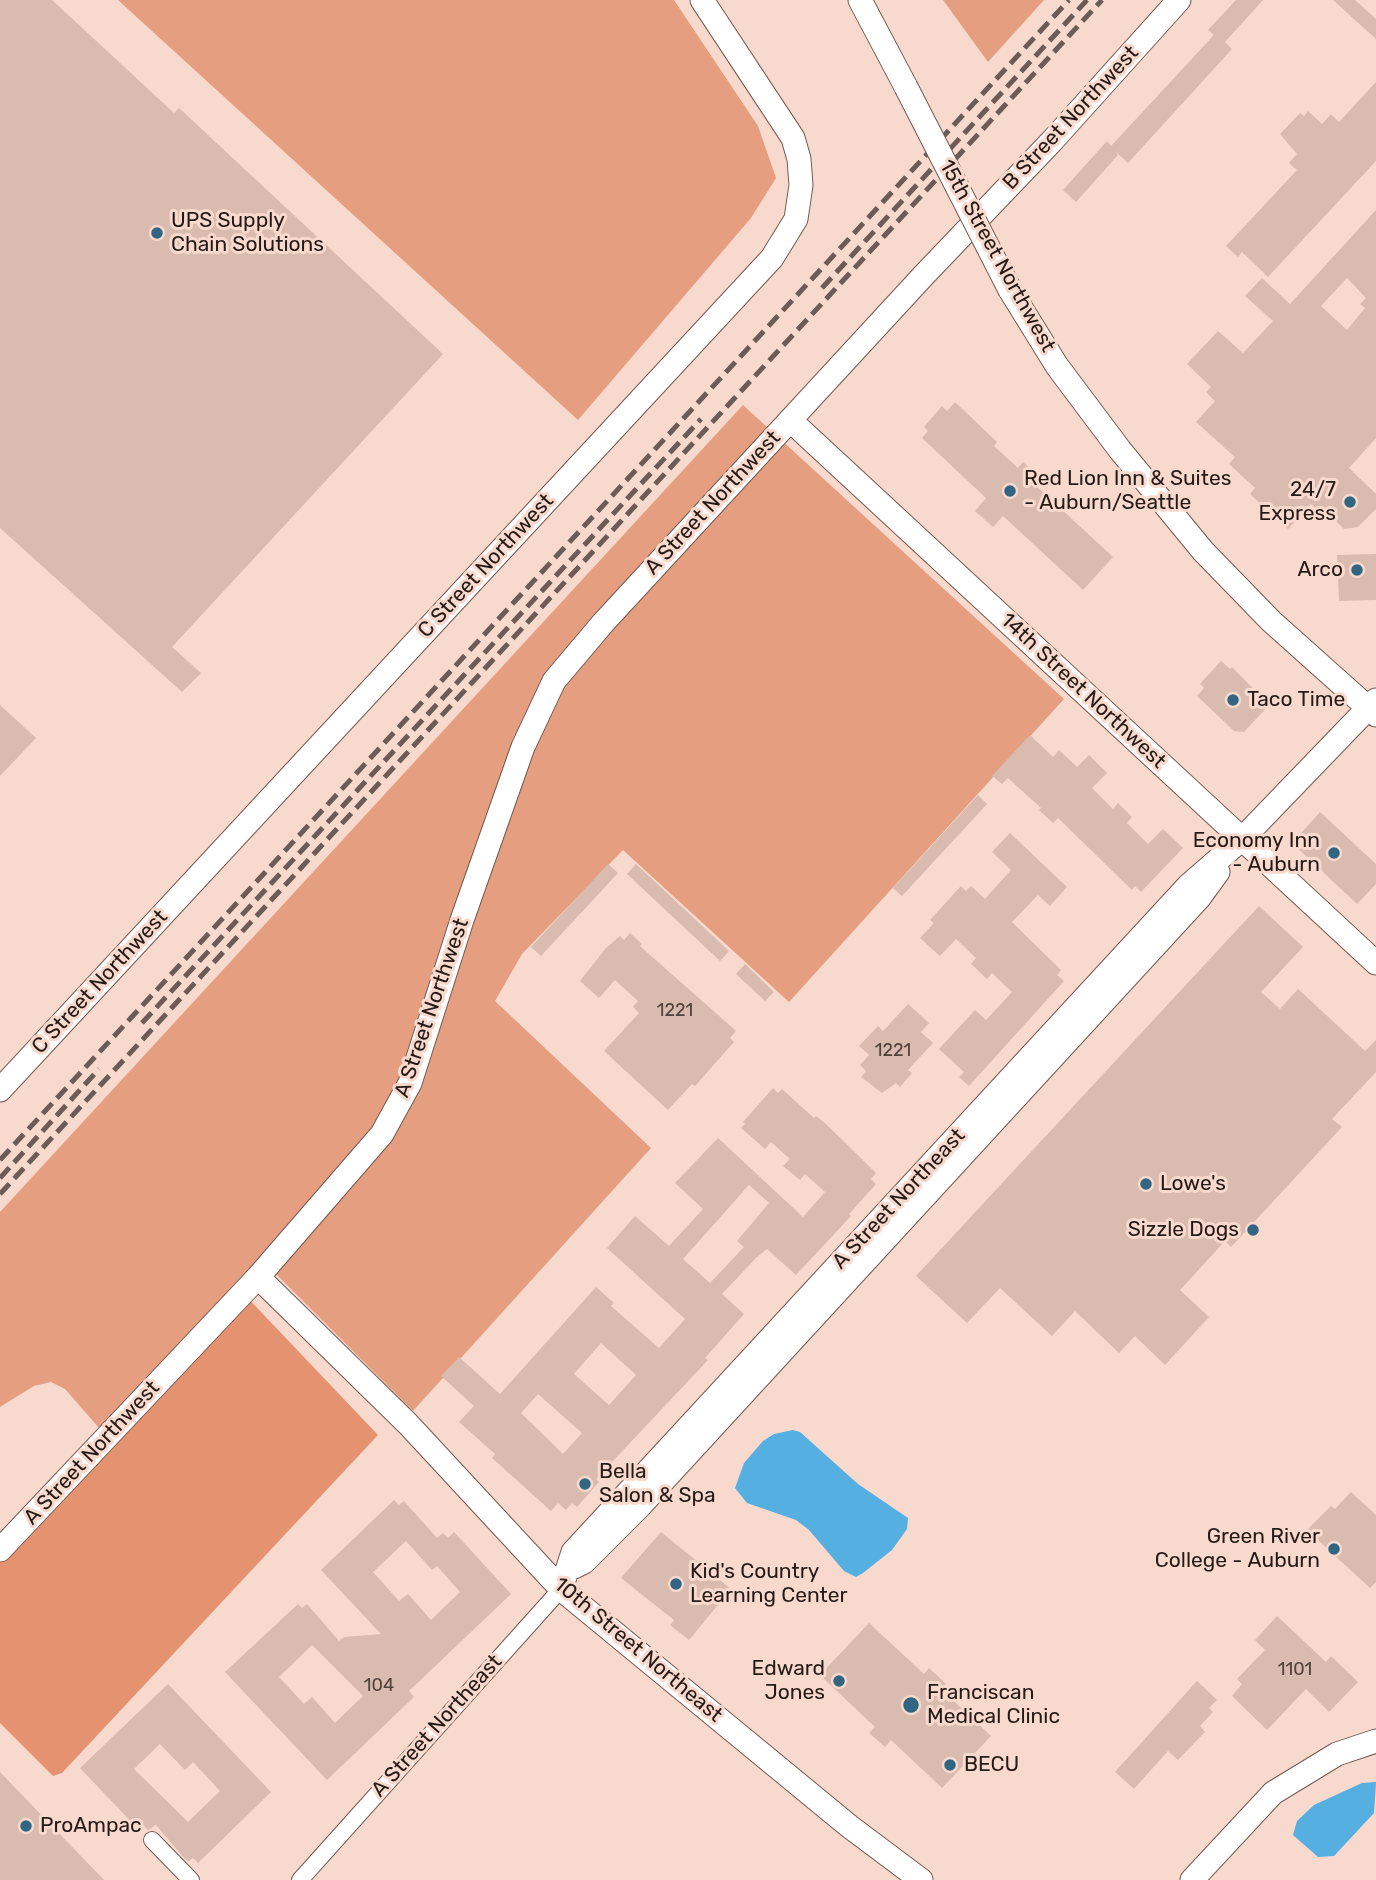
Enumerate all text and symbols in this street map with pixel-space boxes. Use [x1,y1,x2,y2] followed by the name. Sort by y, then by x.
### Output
[998,41,1144,195] street label: B Street Northwest
[934,155,1060,357] street label: 15th Street Northwest
[171,208,324,258] place label: UPS Supply Chain Solutions
[149,225,165,241] marker: UPS Supply Chain Solutions
[640,426,786,580] street label: A Street Northwest
[1024,466,1231,516] place label: Red Lion Inn & Suites - Auburn/Seattle
[1258,477,1336,527] place label: 24/7 Express
[1002,483,1018,499] marker: Red Lion Inn & Suites - Auburn/Seattle
[413,489,559,643] street label: C Street Northwest
[1342,494,1358,510] marker: 24/7 Express
[1298,557,1343,583] place label: Arco
[1349,562,1365,578] marker: Arco
[995,608,1171,774] street label: 14th Street Northwest
[1247,687,1345,713] place label: Taco Time
[1225,692,1241,708] marker: Taco Time
[1193,828,1320,878] place label: Economy Inn - Auburn
[1326,845,1342,861] marker: Economy Inn - Auburn
[27,905,173,1059] street label: C Street Northwest
[390,915,474,1101] street label: A Street Northwest
[657,1000,693,1022] house number: 1221
[875,1040,911,1062] house number: 1221
[827,1124,971,1274] street label: A Street Northeast
[1160,1171,1226,1197] place label: Lowe's
[1138,1176,1154,1192] marker: Lowe's
[1128,1217,1239,1243] place label: Sizzle Dogs
[1245,1222,1261,1238] marker: Sizzle Dogs
[19,1376,165,1530] street label: A Street Northwest
[599,1459,716,1509] place label: Bella Salon & Spa
[577,1476,593,1492] marker: Bella Salon & Spa
[1155,1524,1320,1574] place label: Green River College - Auburn
[1326,1541,1342,1557] marker: Green River College - Auburn
[690,1559,847,1609] place label: Kid's Country Learning Center
[549,1572,727,1728] street label: 10th Street Northeast
[668,1576,684,1592] marker: Kid's Country Learning Center
[366,1650,508,1802] street label: A Street Northeast
[752,1656,825,1706] place label: Edward Jones
[1278,1659,1312,1681] house number: 1101
[831,1673,847,1689] marker: Edward Jones
[364,1675,394,1697] house number: 104
[927,1680,1060,1730] place label: Franciscan Medical Clinic
[901,1695,921,1715] marker: Franciscan Medical Clinic
[964,1752,1019,1778] place label: BECU
[942,1757,958,1773] marker: BECU
[40,1813,142,1839] place label: ProAmpac
[18,1818,34,1834] marker: ProAmpac

